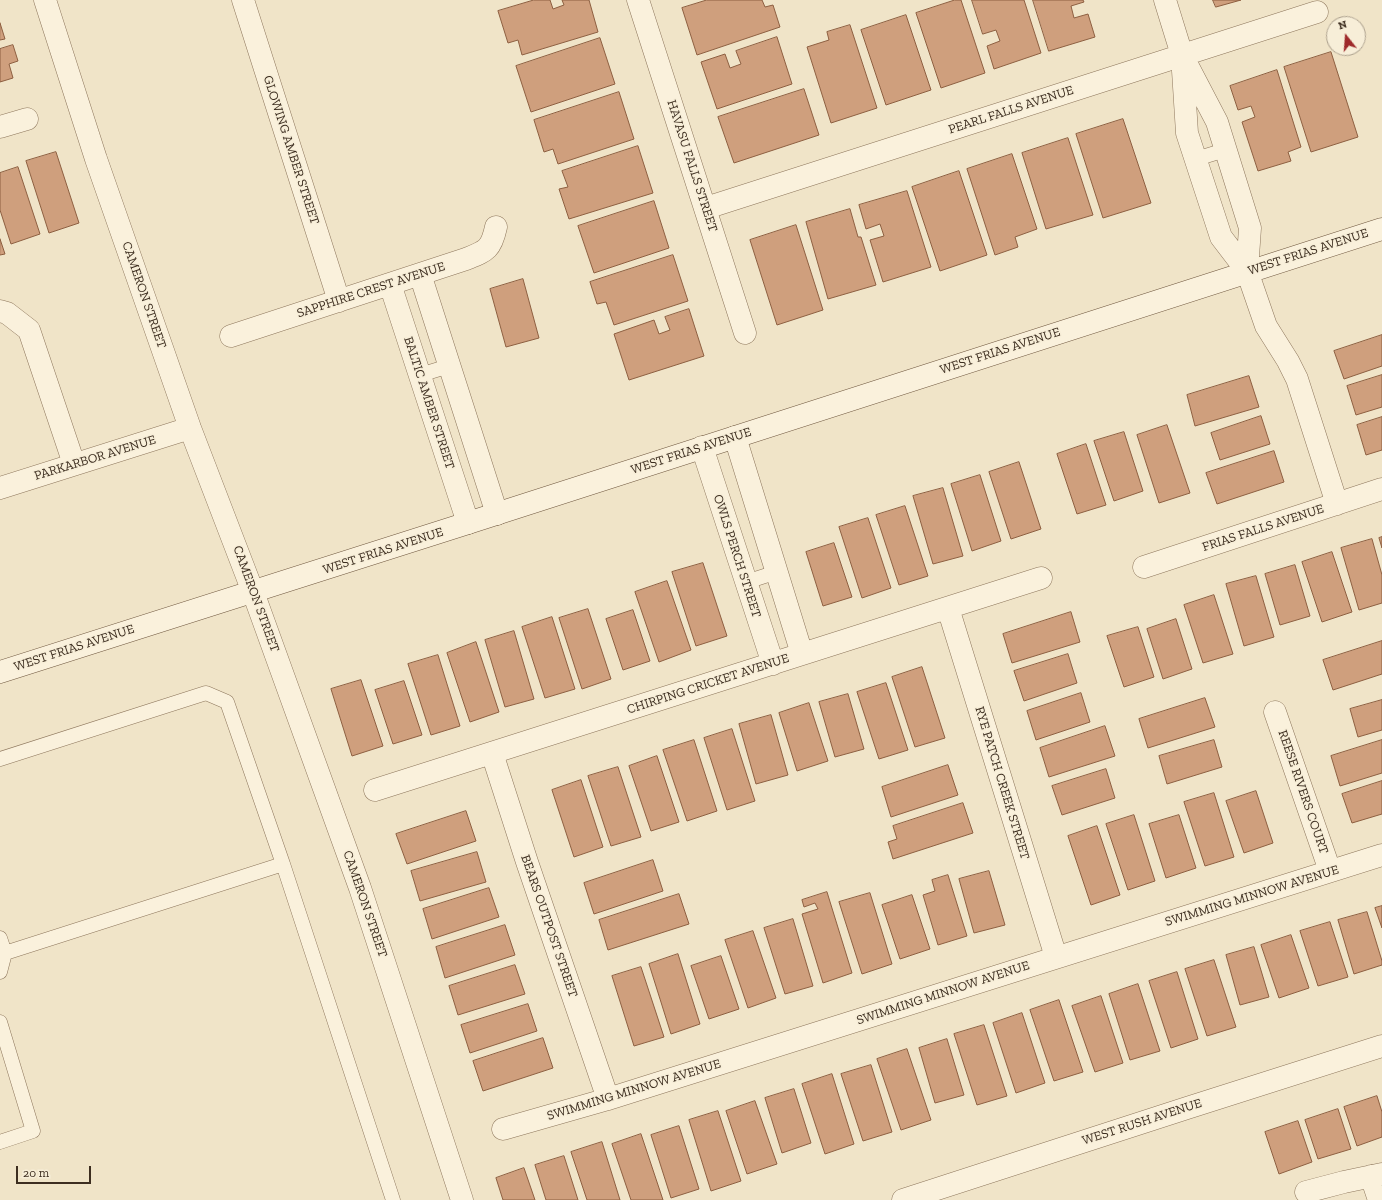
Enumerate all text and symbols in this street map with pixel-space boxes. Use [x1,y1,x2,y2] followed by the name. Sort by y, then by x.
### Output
[1326,16,1366,56] north arrow
[1337,18,1349,32] text: N
[260,74,322,226] street label: GLOWING AMBER STREET
[946,82,1076,138] street label: PEARL FALLS AVENUE
[663,98,721,234] street label: HAVASU FALLS STREET
[1246,225,1370,279] street label: WEST FRIAS AVENUE
[118,239,170,351] street label: CAMERON STREET
[295,259,447,321] street label: SAPPHIRE CREST AVENUE
[938,324,1062,378] street label: WEST FRIAS AVENUE
[400,335,458,471] street label: BALTIC AMBER STREET
[629,424,753,478] street label: WEST FRIAS AVENUE
[32,432,158,484] street label: PARKARBOR AVENUE
[710,492,764,620] street label: OWLS PERCH STREET
[1200,501,1326,555] street label: FRIAS FALLS AVENUE
[321,524,445,578] street label: WEST FRIAS AVENUE
[230,544,282,654] street label: CAMERON STREET
[12,621,136,675] street label: WEST FRIAS AVENUE
[625,650,791,718] street label: CHIRPING CRICKET AVENUE
[971,705,1033,861] street label: RYE PATCH CREEK STREET
[1274,728,1332,856] street label: REESE RIVERS COURT
[339,848,391,960] street label: CAMERON STREET
[517,853,581,999] street label: BEARS OUTPOST STREET
[1163,862,1341,930] street label: SWIMMING MINNOW AVENUE
[855,958,1031,1028] street label: SWIMMING MINNOW AVENUE
[545,1056,723,1124] street label: SWIMMING MINNOW AVENUE
[1080,1095,1204,1149] street label: WEST RUSH AVENUE
[18,1158,93,1184] scale bar
[23,1166,49,1180] text: 20 m

